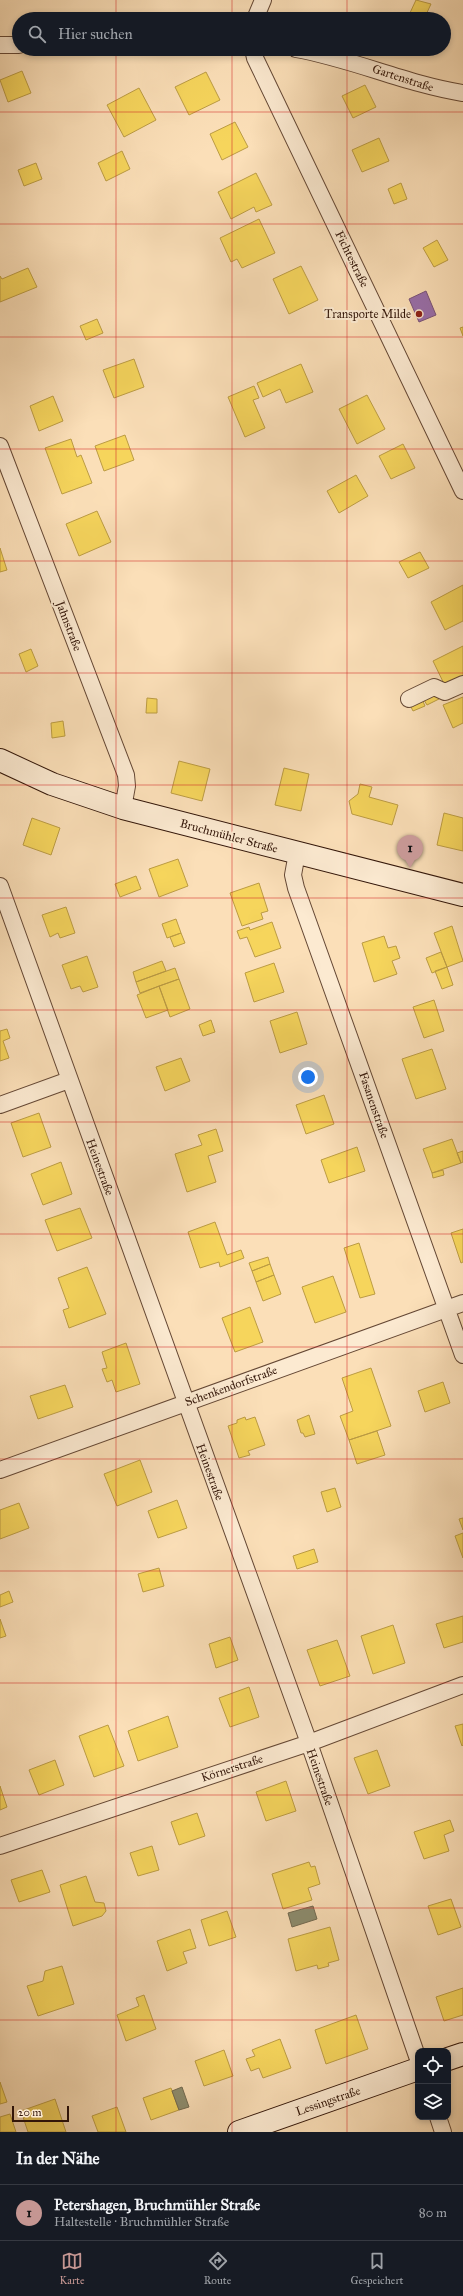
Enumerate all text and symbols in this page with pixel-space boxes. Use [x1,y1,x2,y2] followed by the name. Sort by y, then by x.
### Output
[12,12,451,56] search box
[26,23,48,45] icon: search
[58,25,133,43] text: Hier suchen
[371,62,435,94] street label: Gartenstraße
[332,228,372,290] street label: Fichtestraße
[324,307,411,321] place label: Transporte Milde
[414,309,424,319] marker: Transporte Milde
[51,597,85,653] street label: Jahnstraße
[178,816,280,856] street label: Bruchmühler Straße
[397,835,423,868] pin: 1
[298,1067,318,1087] your location
[356,1070,392,1140] street label: Fasanenstraße
[83,1137,117,1197] street label: Heinestraße
[183,1363,279,1409] street label: Schenkendorfstraße
[193,1442,227,1502] street label: Heinestraße
[304,1747,336,1807] street label: Heinestraße
[199,1751,265,1785] street label: Körnerstraße
[415,2048,451,2120] map controls
[415,2048,451,2084] button: locate
[294,2083,362,2120] street label: Lessingstraße
[415,2084,451,2120] button: layers
[12,2104,69,2123] scale bar
[18,2106,41,2119] text: 20 m
[16,2148,100,2169] text: In der Nähe
[54,2196,260,2214] text: Petershagen, Bruchmühler Straße
[26,2205,32,2221] text: 1
[419,2205,447,2221] text: 80 m
[54,2214,229,2230] text: Haltestelle · Bruchmühler Straße
[60,2250,85,2287] tab: Karte
[204,2250,231,2287] tab: Route
[350,2250,403,2287] tab: Gespeichert

